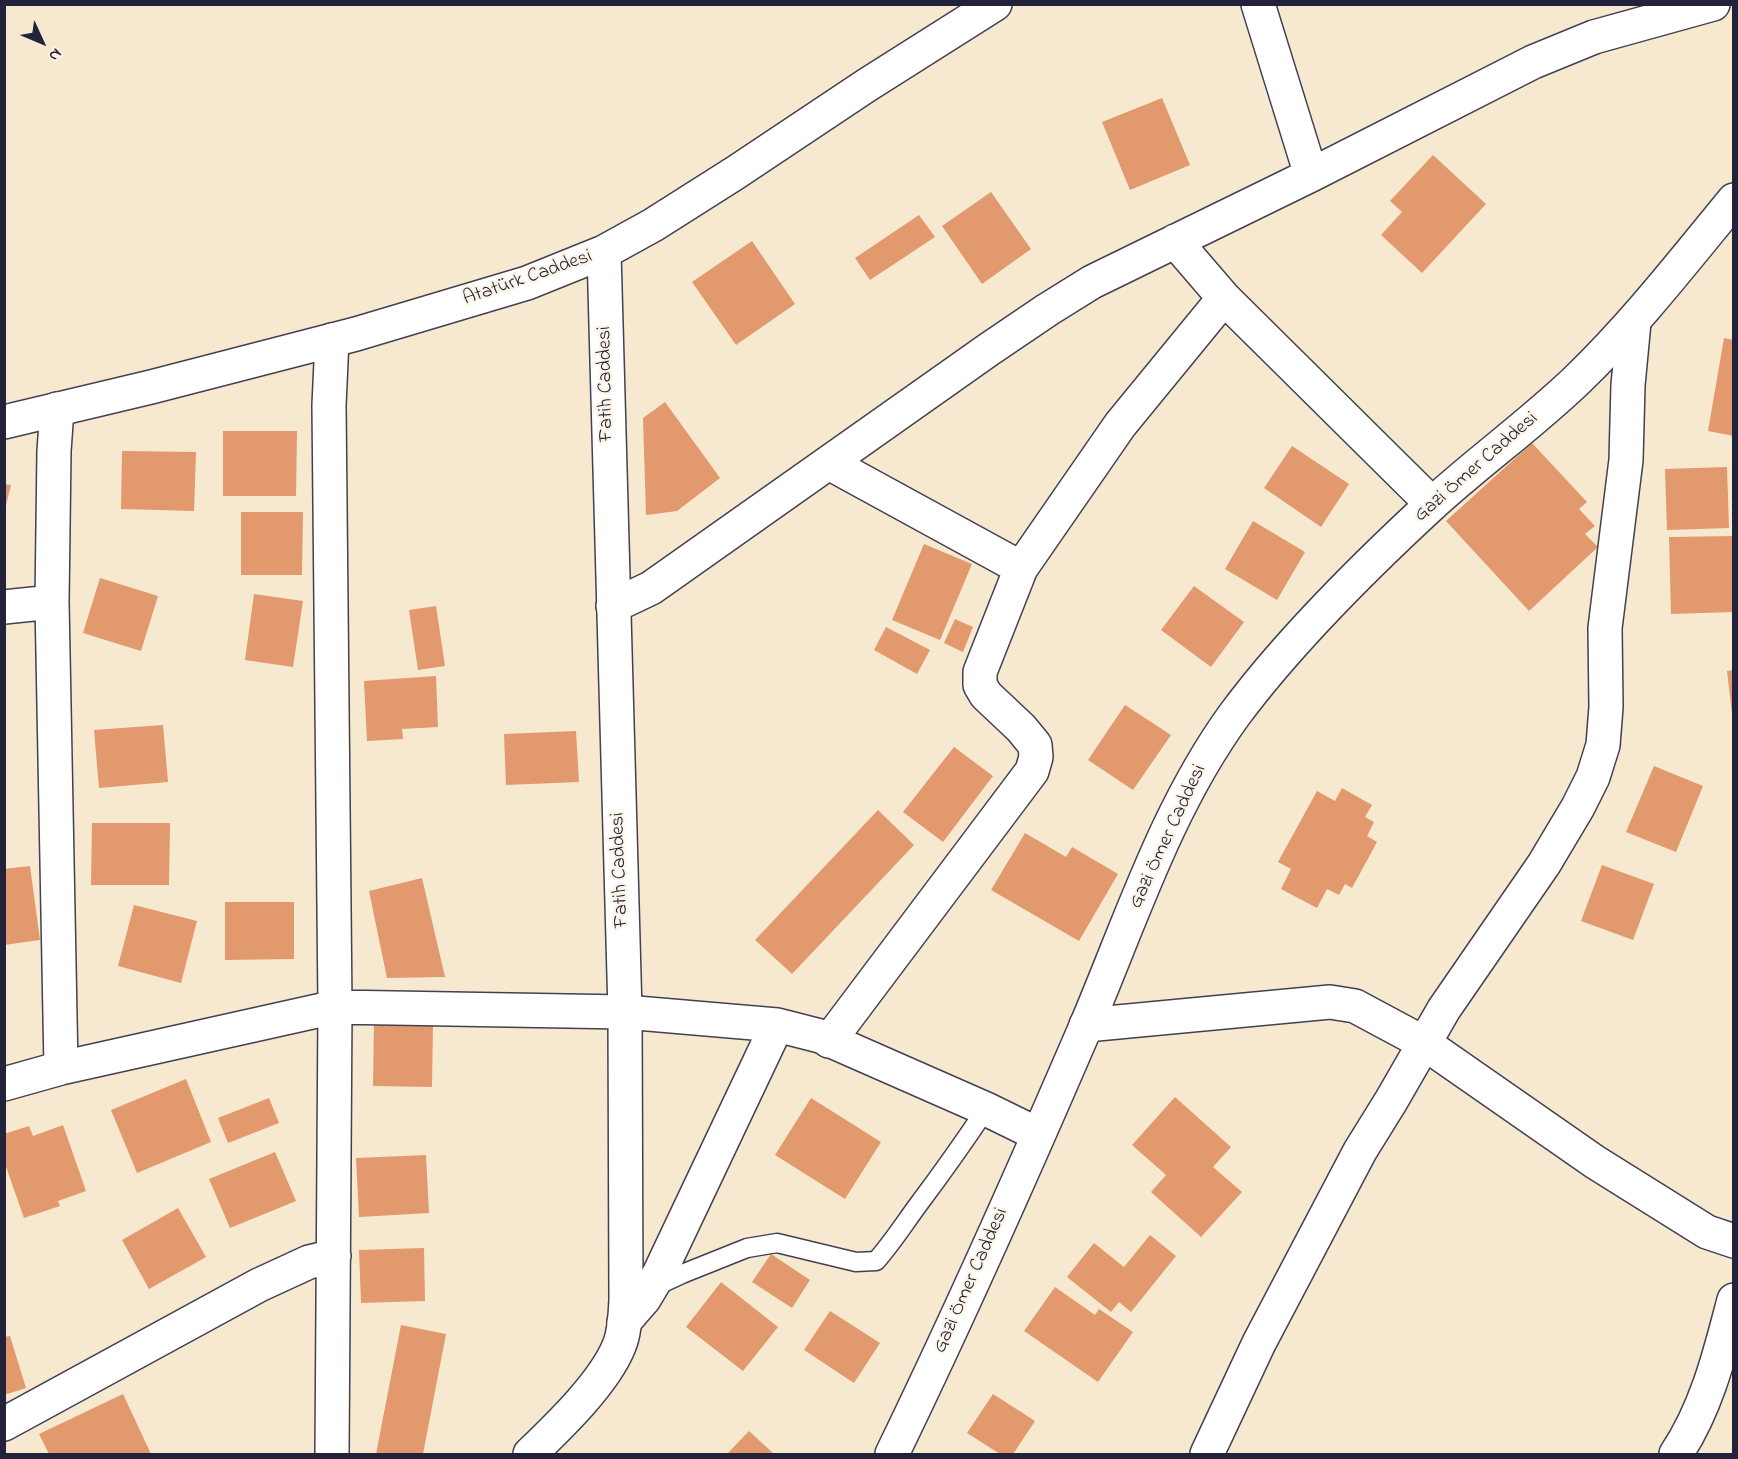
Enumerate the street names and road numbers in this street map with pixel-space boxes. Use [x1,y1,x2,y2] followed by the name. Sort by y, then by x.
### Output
[460,246,596,312] street label: Atatürk Caddesi
[594,326,620,442] street label: Fatih Caddesi
[1410,408,1544,528] street label: Gazi Ömer Caddesi
[1125,761,1213,913] street label: Gazi Ömer Caddesi
[607,812,635,928] street label: Fatih Caddesi
[929,1205,1015,1357] street label: Gazi Ömer Caddesi

